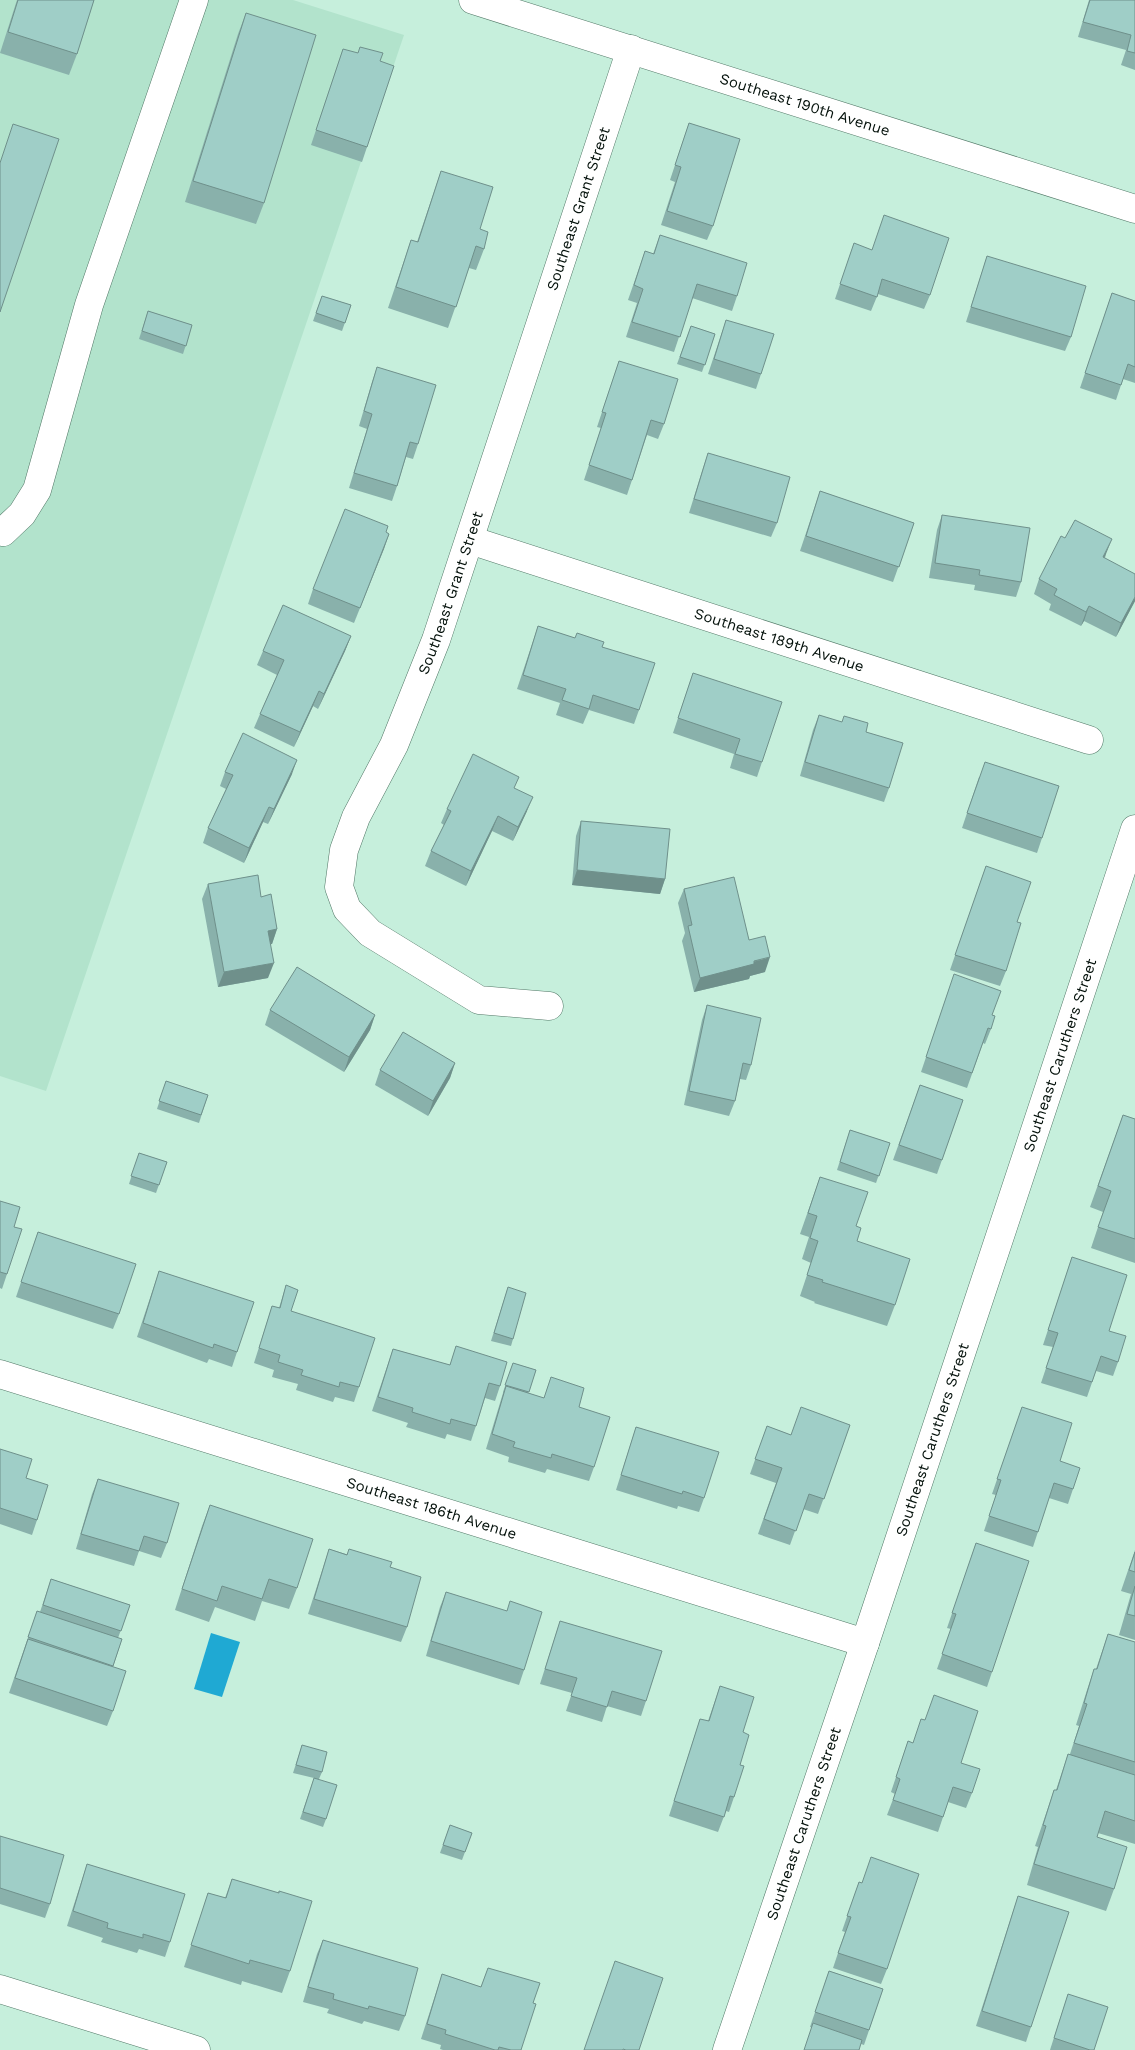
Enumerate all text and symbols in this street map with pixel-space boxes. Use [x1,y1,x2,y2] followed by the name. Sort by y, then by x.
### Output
[718,69,892,140] street label: Southeast 190th Avenue
[543,124,614,293] street label: Southeast Grant Street
[414,509,487,677] street label: Southeast Grant Street
[692,604,866,676] street label: Southeast 189th Avenue
[1020,956,1101,1154] street label: Southeast Caruthers Street
[892,1340,973,1539] street label: Southeast Caruthers Street
[344,1473,519,1543] street label: Southeast 186th Avenue
[763,1724,845,1922] street label: Southeast Caruthers Street

